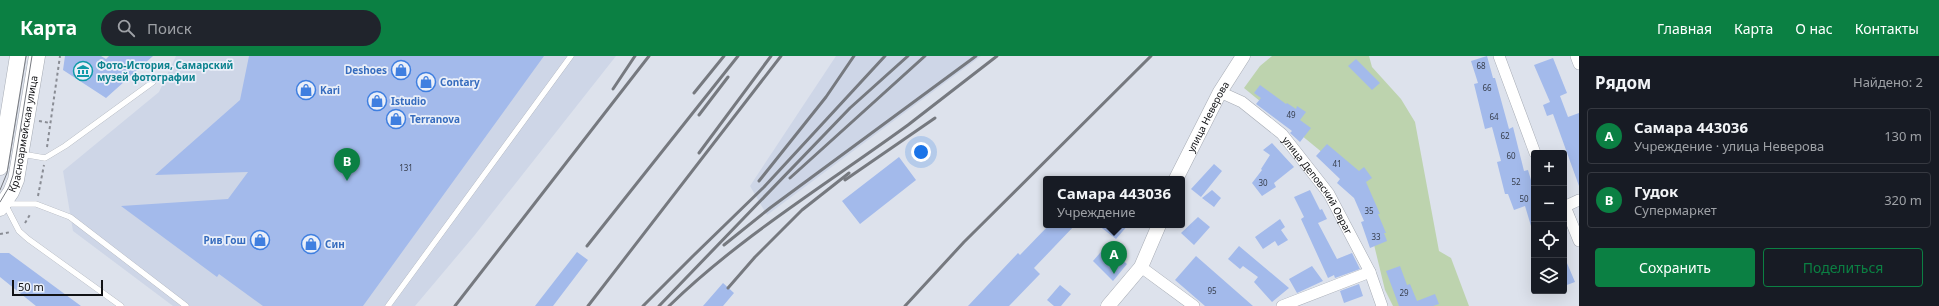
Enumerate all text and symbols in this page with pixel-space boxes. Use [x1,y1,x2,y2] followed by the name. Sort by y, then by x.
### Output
[101,10,381,46] search box
[20,15,77,41] text: Карта
[115,17,137,39] icon: search
[147,18,192,38] text: Поиск
[1657,19,1712,38] text: Главная
[1734,19,1773,38] text: Карта
[1795,19,1833,38] text: О нас
[1855,19,1919,38] text: Контакты
[97,58,233,84] place label: Фото-История, Самарский музей фотографии
[390,59,412,81] shop icon: Deshoes
[72,60,94,82] museum icon: Фото-История, Самарский музей фотографии
[1476,60,1486,71] house number: 68
[345,63,387,77] place label: Deshoes
[415,71,437,93] shop icon: Contary
[1595,71,1651,94] text: Рядом
[1853,73,1923,91] text: Найдено: 2
[5,75,41,194] street label: Красноармейская улица
[440,75,480,89] place label: Contary
[1184,78,1232,155] street label: улица Неверова
[295,79,317,101] shop icon: Kari
[1482,82,1492,93] house number: 66
[320,83,340,97] place label: Kari
[366,90,388,112] shop icon: Istudio
[391,94,426,108] place label: Istudio
[385,108,407,130] shop icon: Terranova
[1286,109,1296,120] house number: 49
[1489,111,1499,122] house number: 64
[410,112,460,126] place label: Terranova
[1634,117,1748,137] text: Самара 443036
[1605,127,1614,145] text: A
[1884,127,1922,145] text: 130 m
[1500,130,1510,141] house number: 62
[1279,133,1356,237] street label: улица Деповский Овраг
[1634,137,1824,155] text: Учреждение · улица Неверова
[911,142,931,162] your location
[334,148,360,181] pin: B
[1506,150,1516,161] house number: 60
[1531,150,1567,294] map controls
[1531,150,1567,186] button: +
[1332,158,1342,169] house number: 41
[399,162,413,173] house number: 131
[1043,176,1185,228] popup
[1511,176,1521,187] house number: 52
[1258,177,1268,188] house number: 30
[1634,181,1678,201] text: Гудок
[1057,183,1171,203] text: Самара 443036
[1531,186,1567,222] button: −
[1605,191,1613,209] text: B
[1884,191,1922,209] text: 320 m
[1519,193,1529,204] house number: 50
[1634,201,1717,219] text: Супермаркет
[1057,203,1135,221] text: Учреждение
[1364,205,1374,216] house number: 35
[1531,222,1567,258] button: locate
[249,229,271,251] shop icon: Рив Гош
[1371,231,1381,242] house number: 33
[204,233,246,247] place label: Рив Гош
[300,233,322,255] shop icon: Син
[325,237,345,251] place label: Син
[1101,241,1127,274] pin: A
[1595,248,1755,287] button: Сохранить
[1763,248,1923,287] button: Поделиться
[1531,258,1567,294] button: layers
[12,278,103,297] scale bar
[18,279,44,294] text: 50 m
[1207,285,1217,296] house number: 95
[1399,287,1409,298] house number: 29

